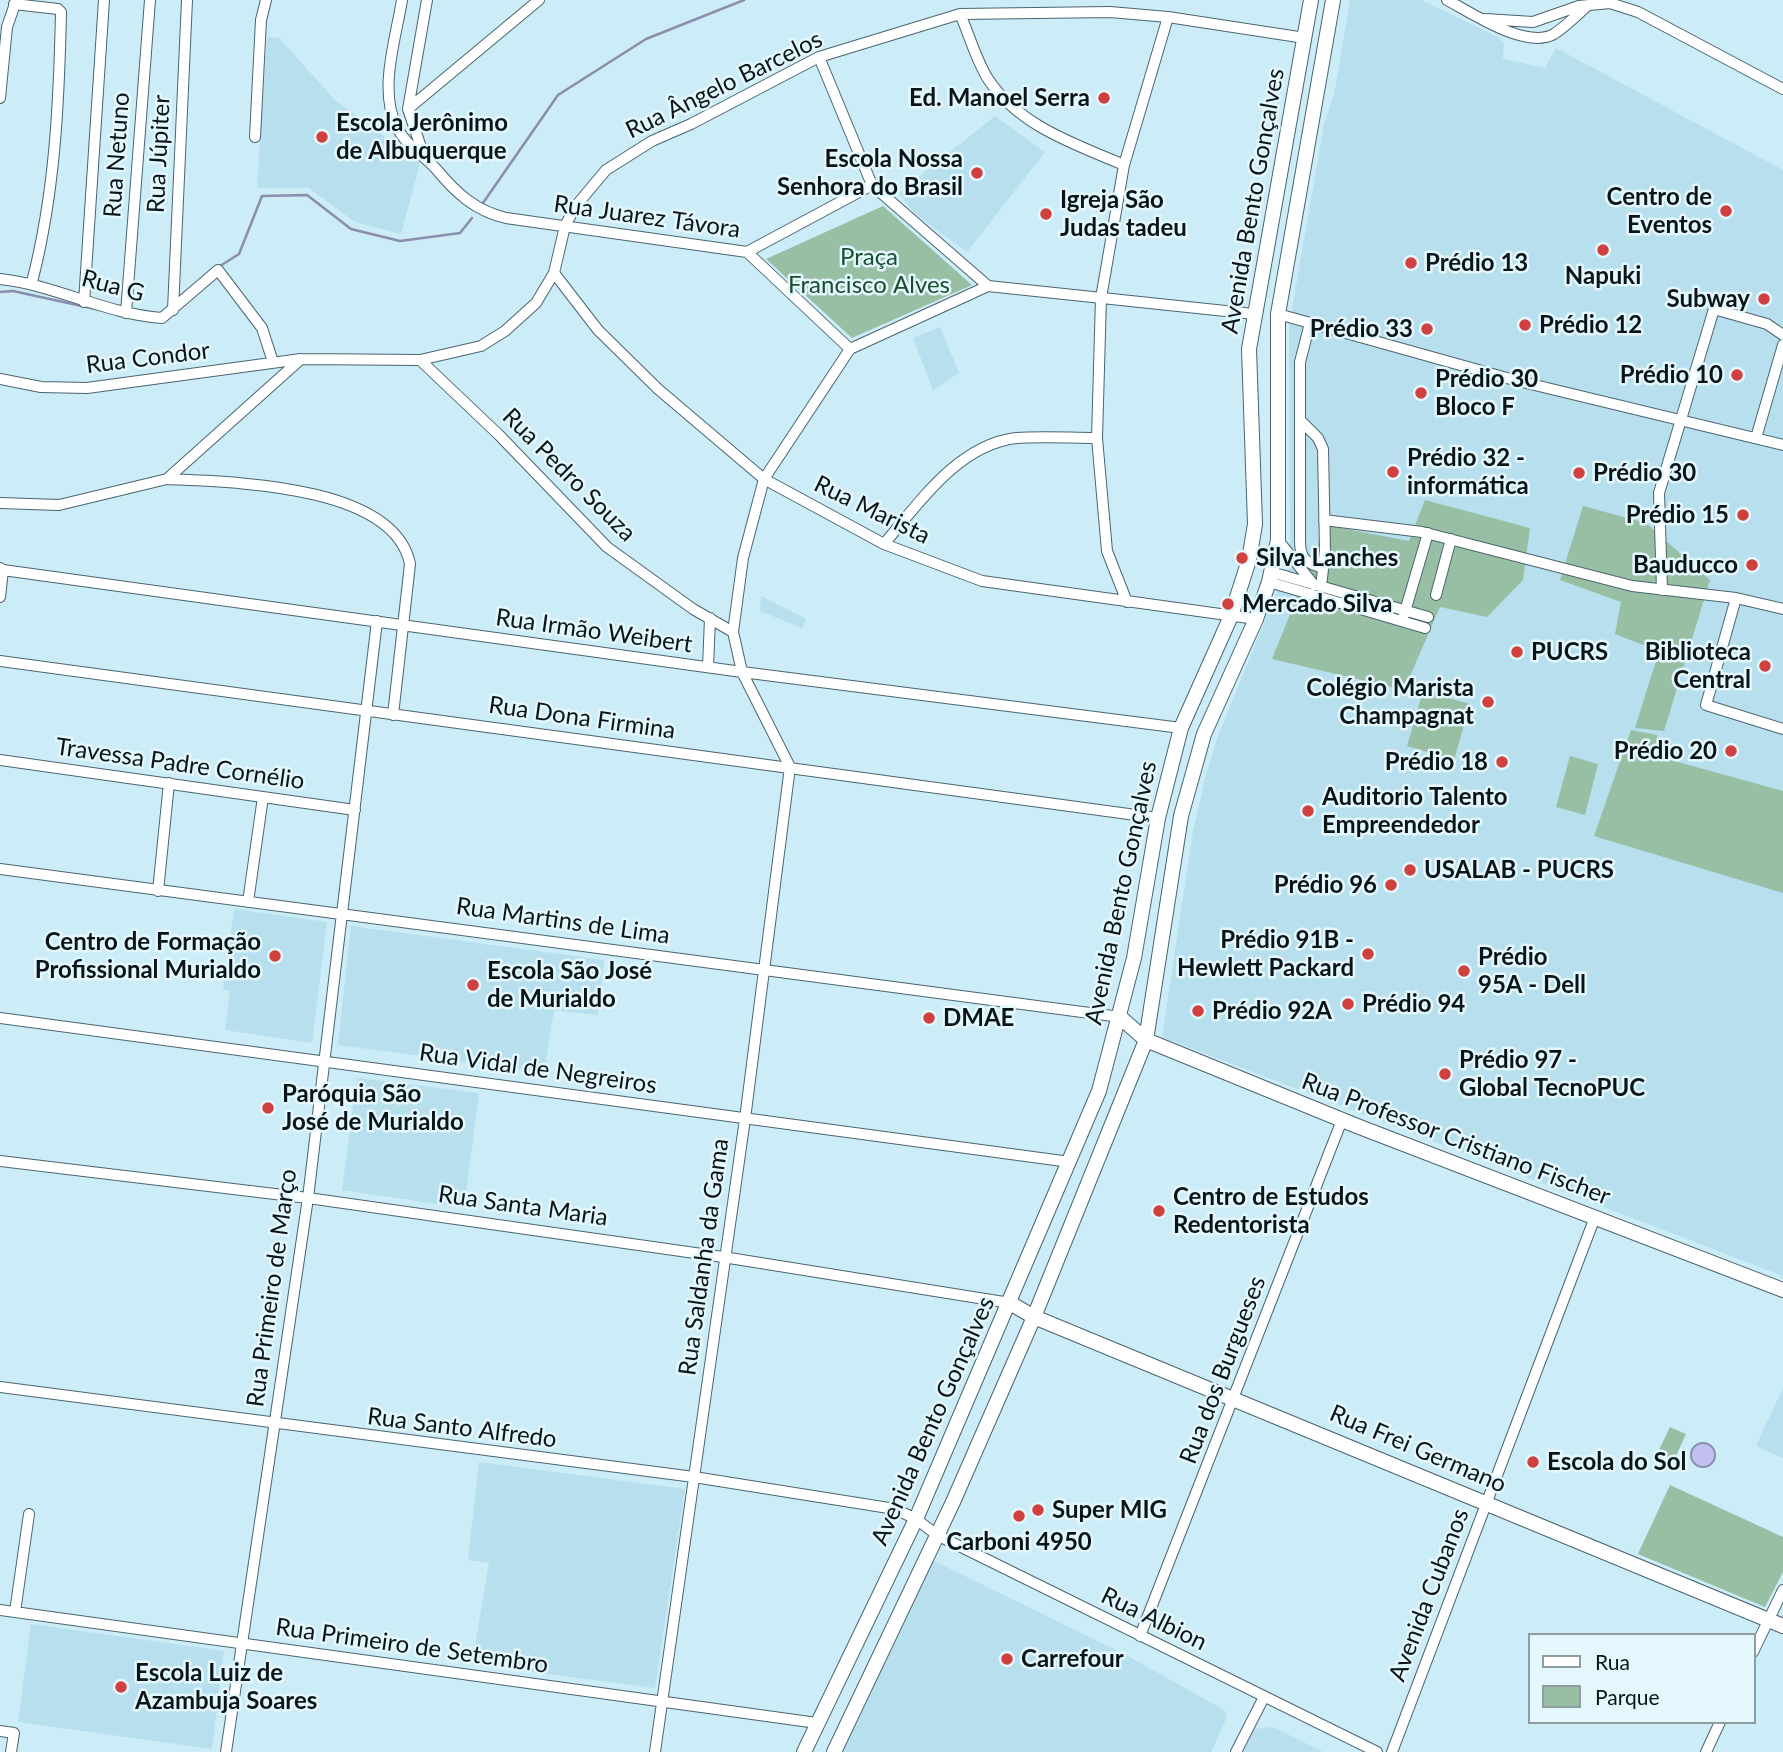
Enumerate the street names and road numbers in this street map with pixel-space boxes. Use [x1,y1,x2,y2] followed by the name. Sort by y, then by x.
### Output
[621,25,827,145] street label: Rua Ângelo Barcelos
[1215,66,1291,336] street label: Avenida Bento Gonçalves
[98,91,136,219] street label: Rua Netuno
[142,94,176,214] street label: Rua Júpiter
[552,190,742,244] street label: Rua Juarez Távora
[79,264,147,308] street label: Rua G
[84,336,212,380] street label: Rua Condor
[496,402,642,548] street label: Rua Pedro Souza
[809,470,935,550] street label: Rua Marista
[494,603,694,659] street label: Rua Irmão Weibert
[487,691,677,745] street label: Rua Dona Firmina
[54,732,306,796] street label: Travessa Padre Cornélio
[1079,759,1163,1027] street label: Avenida Bento Gonçalves
[454,892,672,950] street label: Rua Martins de Lima
[417,1038,659,1100] street label: Rua Vidal de Negreiros
[1298,1067,1614,1211] street label: Rua Professor Cristiano Fischer
[673,1137,735,1377] street label: Rua Saldanha da Gama
[241,1167,303,1409] street label: Rua Primeiro de Março
[436,1180,610,1232] street label: Rua Santa Maria
[1174,1272,1272,1468] street label: Rua dos Burgueses
[865,1292,1001,1550] street label: Avenida Bento Gonçalves
[1325,1399,1511,1499] street label: Rua Frei Germano
[366,1402,558,1454] street label: Rua Santo Alfredo
[1383,1505,1475,1685] street label: Avenida Cubanos
[1096,1581,1212,1657] street label: Rua Albion
[274,1613,550,1679] street label: Rua Primeiro de Setembro

